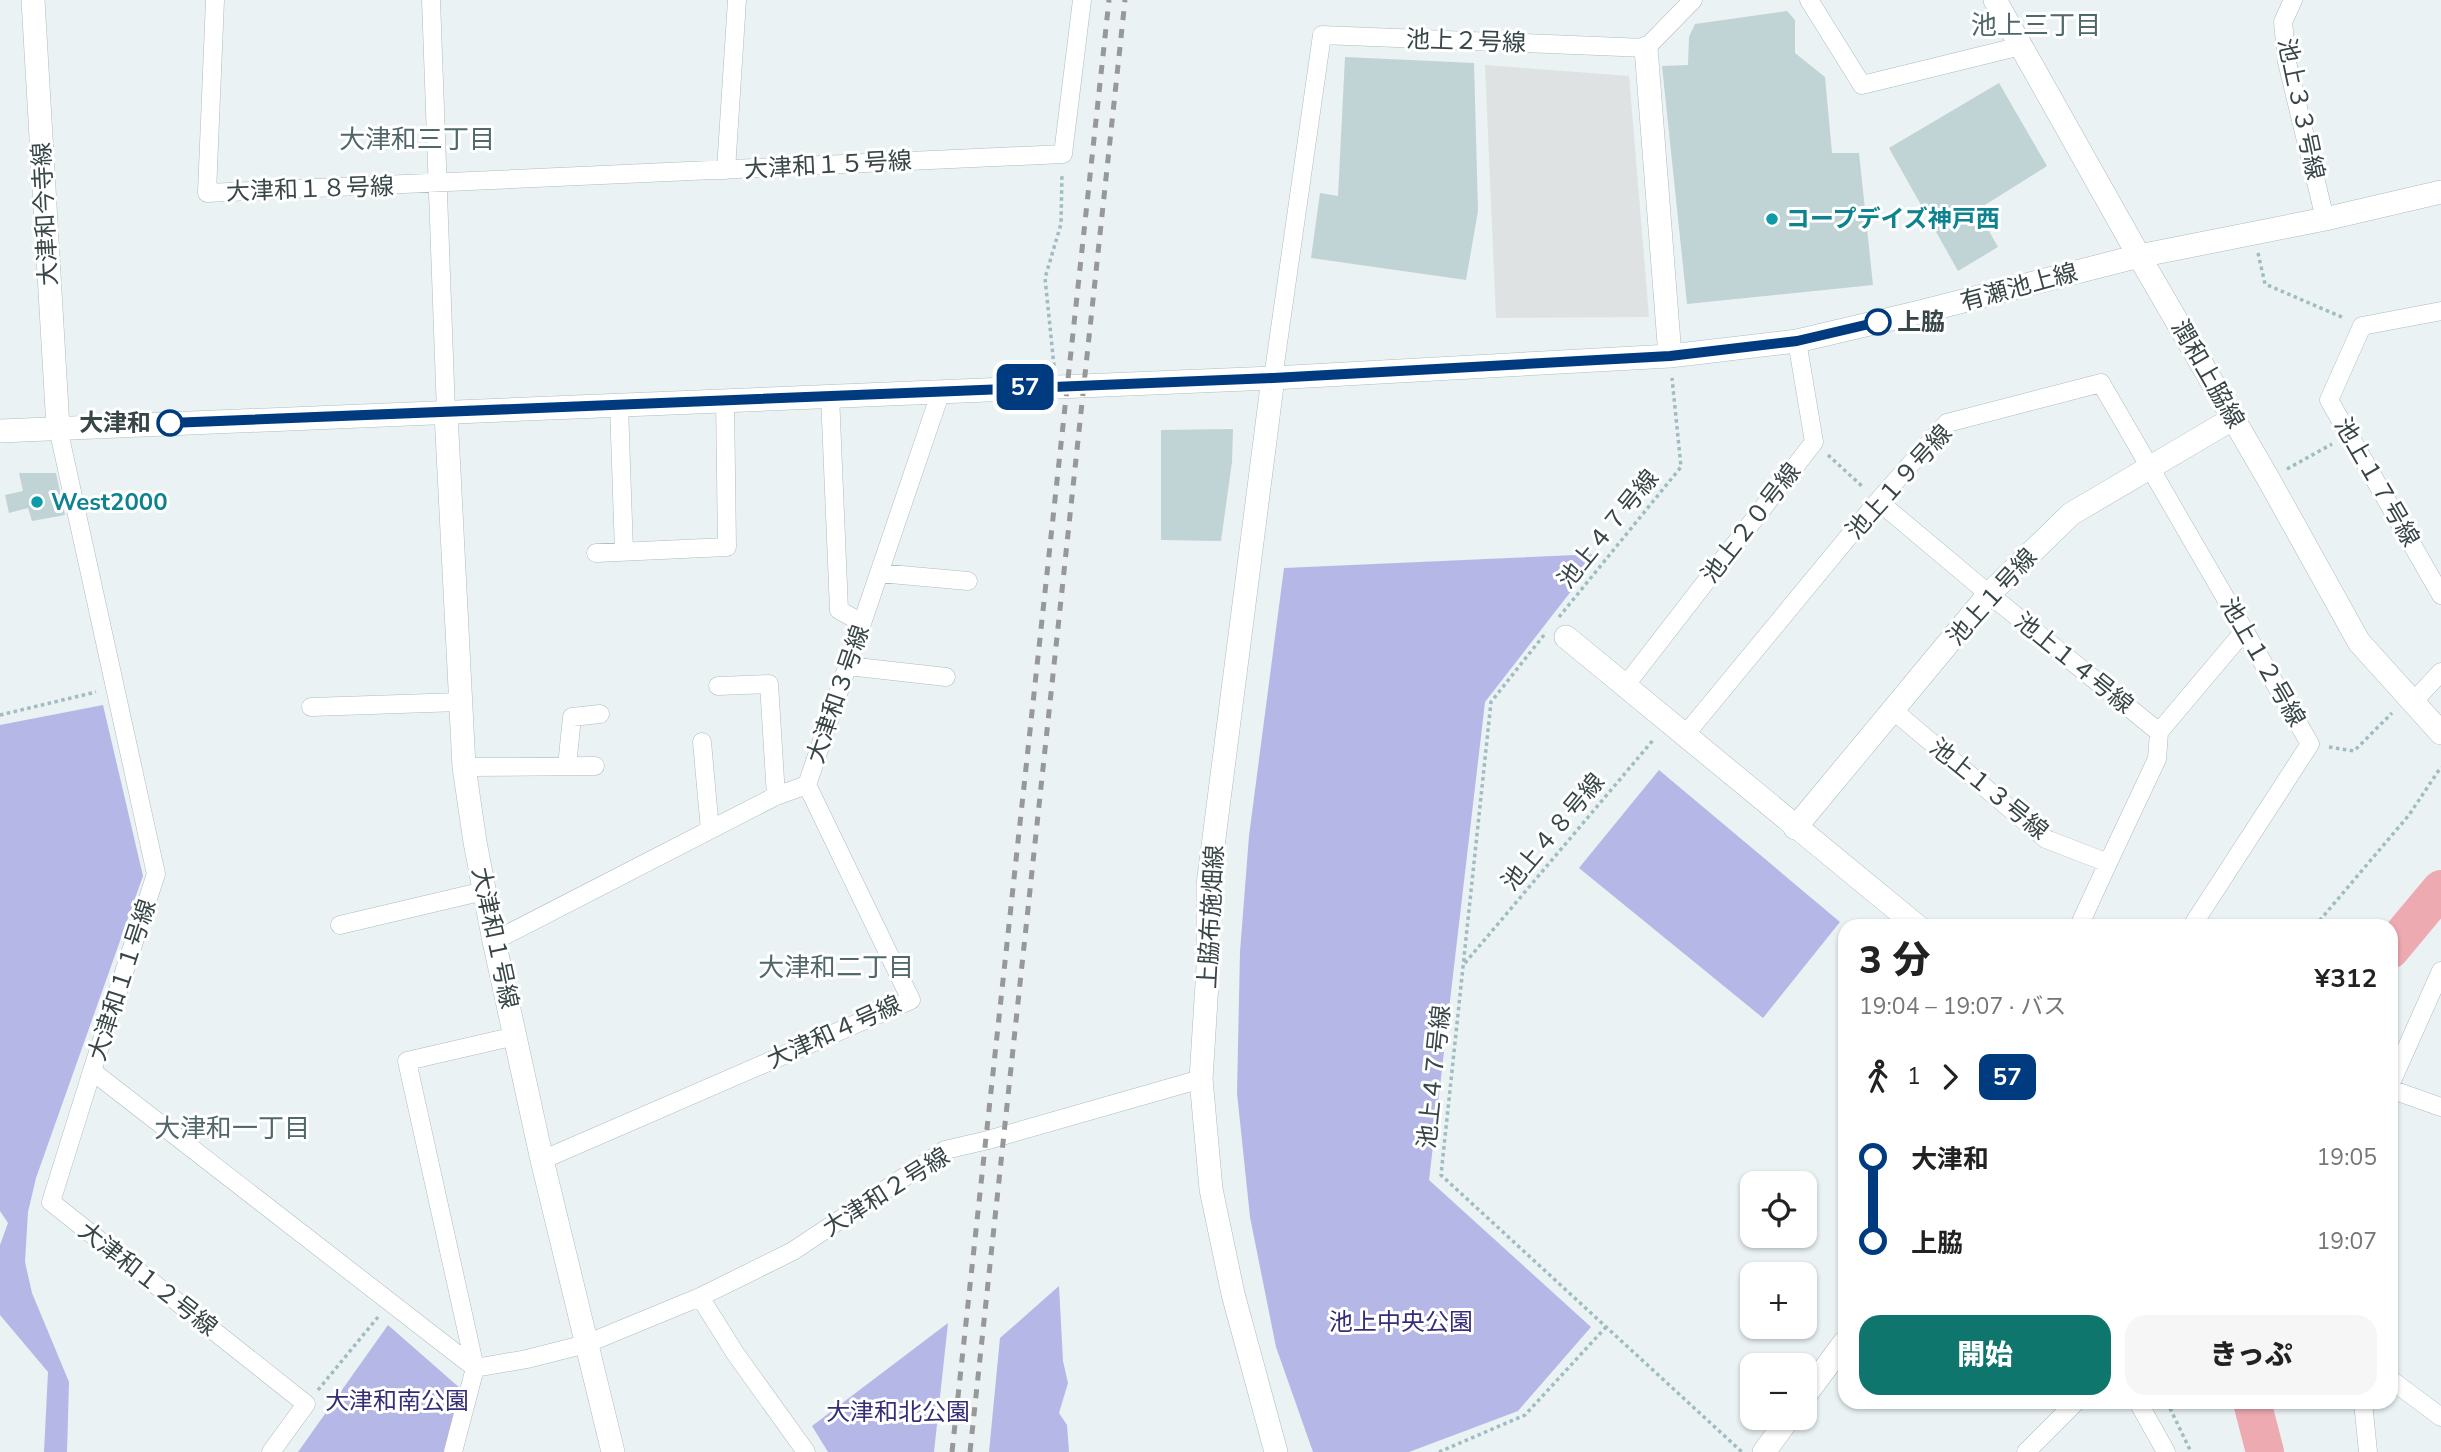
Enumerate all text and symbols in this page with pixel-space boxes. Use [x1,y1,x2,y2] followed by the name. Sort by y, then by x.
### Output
[1971,8,2101,43] district label: 池上三丁目
[1405,23,1527,59] street label: 池上２号線
[2270,35,2332,183] street label: 池上３３号線
[339,122,495,157] district label: 大津和三丁目
[25,141,65,287] street label: 大津和今寺線
[743,145,913,185] street label: 大津和１５号線
[225,170,395,208] street label: 大津和１８号線
[1786,203,2000,235] place label: コープデイズ神戸西
[1764,211,1780,227] marker: コープデイズ神戸西
[1957,256,2081,318] street label: 有瀬池上線
[1897,306,1945,338] place label: 上脇
[1865,309,1891,335] marker: 上脇
[2164,314,2252,434] street label: 潤和上脇線
[993,364,1056,410] line badge: 57
[1011,371,1039,403] text: 57
[79,407,151,439] place label: 大津和
[157,410,183,436] marker: 大津和
[2327,412,2427,552] street label: 池上１７号線
[1839,418,1959,546] street label: 池上１９号線
[1694,456,1808,590] street label: 池上２０号線
[1550,463,1666,595] street label: 池上４７号線
[51,486,168,518] place label: West2000
[29,494,45,510] marker: West2000
[1940,542,2044,652] street label: 池上１号線
[2213,592,2313,732] street label: 池上１２号線
[2008,605,2140,721] street label: 池上１４号線
[799,621,877,767] street label: 大津和３号線
[1923,731,2055,847] street label: 池上１３号線
[1494,767,1612,897] street label: 池上４８号線
[1191,844,1231,990] street label: 上脇布施畑線
[464,864,526,1012] street label: 大津和１号線
[81,895,163,1065] street label: 大津和１１号線
[1859,935,1930,986] text: 3 分
[758,950,914,985] district label: 大津和二丁目
[2315,961,2377,996] text: ¥312
[762,988,906,1076] street label: 大津和４号線
[1859,991,2066,1022] text: 19:04 – 19:07 · バス
[1411,1004,1457,1150] street label: 池上４７号線
[1859,1058,1897,1096] icon: walk
[1931,1058,1969,1096] icon: forward
[1907,1061,1921,1092] text: 1
[1993,1061,2022,1093] text: 57
[154,1111,310,1146] district label: 大津和一丁目
[816,1140,956,1244] street label: 大津和２号線
[1911,1142,1989,1177] text: 大津和
[2317,1142,2377,1173] text: 19:05
[1740,1171,1817,1430] map controls
[1740,1171,1817,1248] button: locate
[72,1215,224,1343] street label: 大津和１２号線
[1911,1226,1963,1261] text: 上脇
[2317,1226,2377,1257] text: 19:07
[1740,1262,1817,1339] button: +
[1329,1306,1473,1338] park label: 池上中央公園
[1859,1315,2111,1395] button: 開始
[2125,1315,2377,1395] button: きっぷ
[1740,1353,1817,1430] button: −
[325,1385,469,1417] park label: 大津和南公園
[826,1396,970,1428] park label: 大津和北公園

